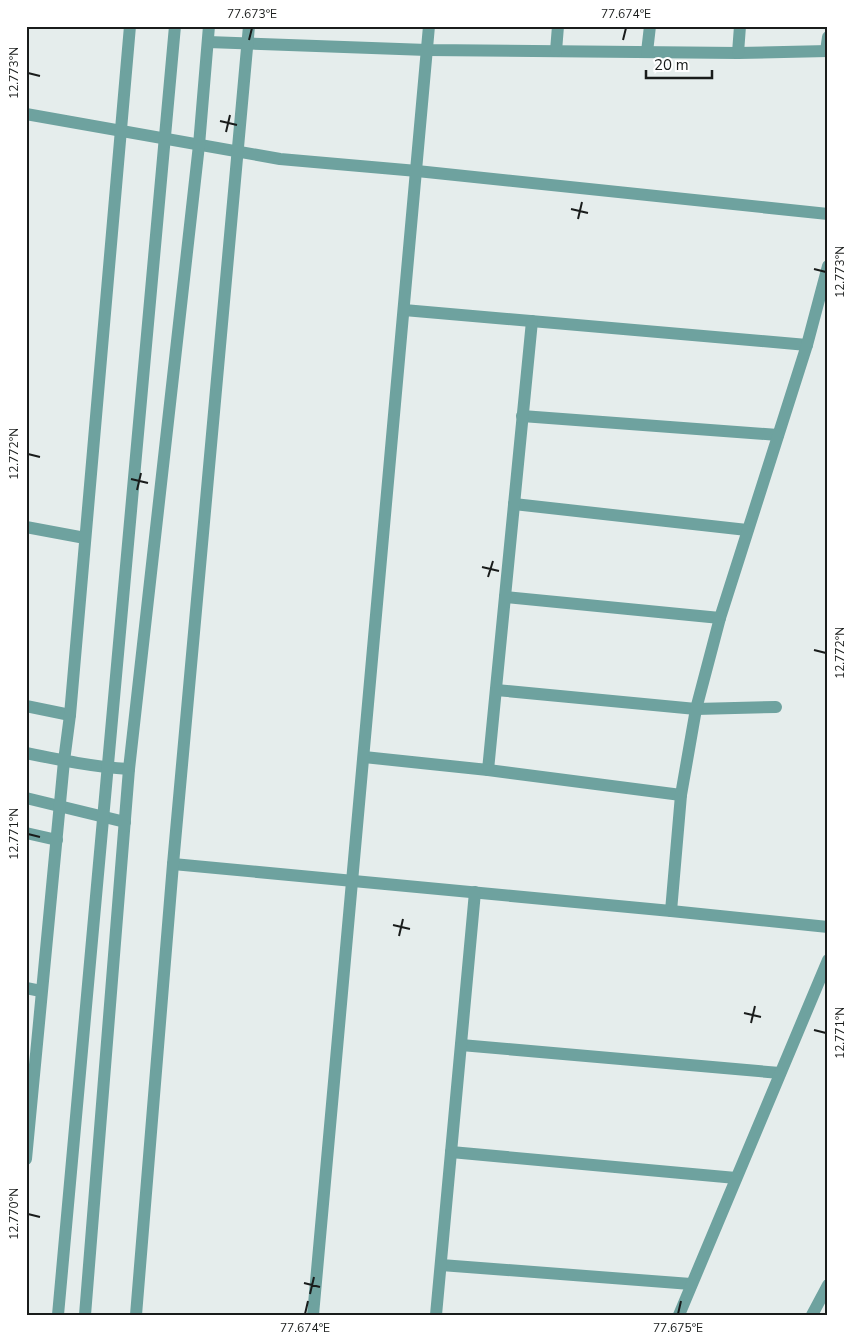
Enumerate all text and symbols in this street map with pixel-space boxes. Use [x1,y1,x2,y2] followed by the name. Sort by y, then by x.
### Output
[227,6,277,22] text: 77.673°E
[601,6,651,22] text: 77.674°E
[6,47,22,99] text: 12.773°N
[646,48,713,80] scale bar
[654,55,689,75] text: 20 m
[832,246,848,298] text: 12.773°N
[6,428,22,480] text: 12.772°N
[832,627,848,679] text: 12.772°N
[6,808,22,860] text: 12.771°N
[832,1007,848,1059] text: 12.771°N
[6,1188,22,1240] text: 12.770°N
[280,1320,330,1336] text: 77.674°E
[653,1320,703,1336] text: 77.675°E

